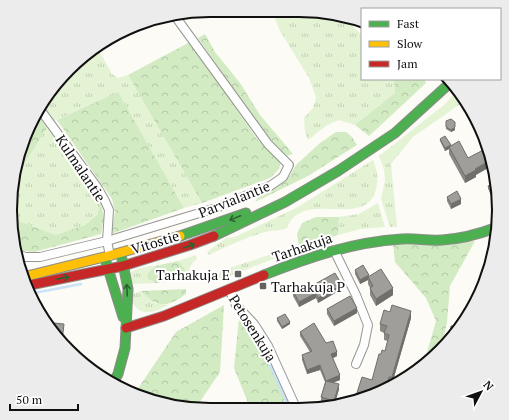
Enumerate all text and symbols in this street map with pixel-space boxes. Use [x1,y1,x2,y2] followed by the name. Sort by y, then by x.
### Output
[361,8,501,80] legend
[397,16,420,31] text: Fast
[397,36,423,51] text: Slow
[397,56,418,71] text: Jam
[52,131,110,205] street label: Kulmalantie
[195,176,273,222] street label: Parvialantie
[229,214,241,222] one-way arrow
[129,226,181,258] street label: Vitostie
[269,228,335,266] street label: Tarhakuja
[183,241,195,249] one-way arrow
[156,265,230,284] place label: Tarhakuja E
[233,269,243,279] marker: Tarhakuja E
[56,274,69,282] one-way arrow
[271,277,345,296] place label: Tarhakuja P
[258,281,268,291] marker: Tarhakuja P
[123,284,131,297] one-way arrow
[225,291,281,365] street label: Petosenkuja
[461,372,501,412] north arrow
[481,378,497,394] text: N
[10,386,78,412] scale bar
[16,392,43,407] text: 50 m

